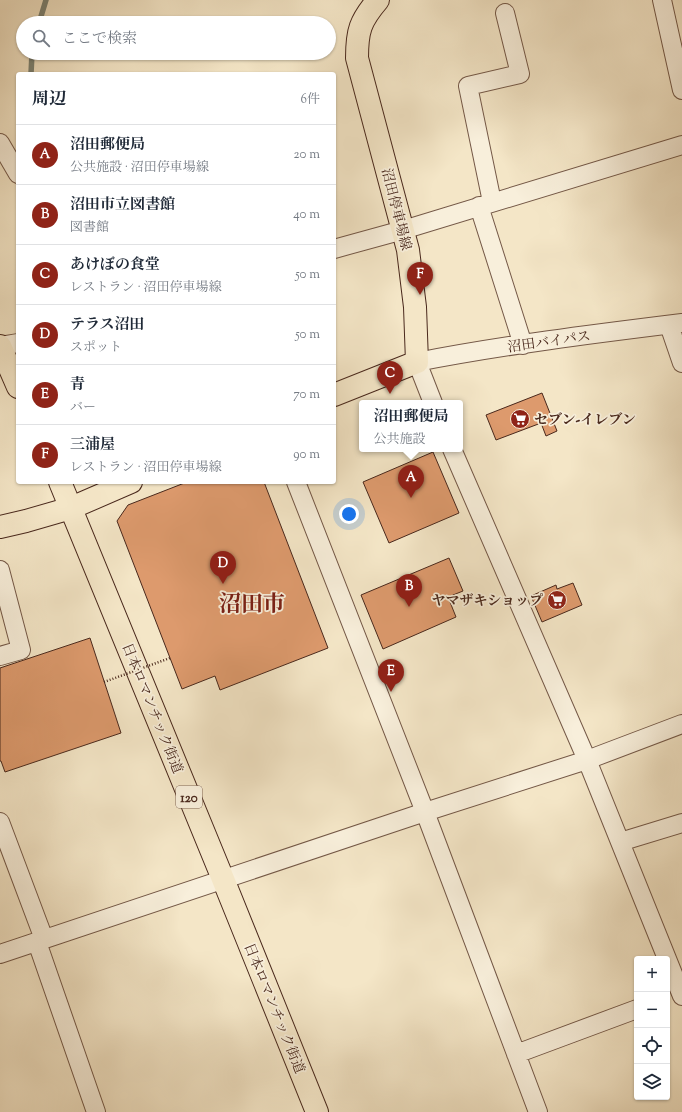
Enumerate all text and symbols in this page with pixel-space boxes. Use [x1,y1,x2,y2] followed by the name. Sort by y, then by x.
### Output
[16,16,336,60] search box
[30,27,52,49] icon: search
[62,29,137,50] text: ここで検索
[32,88,66,112] text: 周辺
[301,91,320,109] text: 6件
[70,135,145,156] text: 沼田郵便局
[40,146,50,164] text: A
[294,146,320,164] text: 20 m
[70,159,209,177] text: 公共施設 · 沼田停車場線
[375,166,415,253] street label: 沼田停車場線
[70,195,175,216] text: 沼田市立図書館
[41,206,49,224] text: B
[293,206,320,224] text: 40 m
[70,219,109,237] text: 図書館
[70,255,160,276] text: あけぼの食堂
[407,262,433,295] pin: F
[40,266,50,284] text: C
[295,266,320,284] text: 50 m
[70,279,221,297] text: レストラン · 沼田停車場線
[70,315,145,336] text: テラス沼田
[40,326,50,344] text: D
[295,326,320,344] text: 50 m
[506,327,592,359] street label: 沼田バイパス
[70,339,122,357] text: スポット
[377,361,403,394] pin: C
[70,375,85,396] text: 青
[41,386,49,404] text: E
[293,386,320,404] text: 70 m
[70,399,96,417] text: バー
[359,400,463,452] popup
[373,407,449,428] text: 沼田郵便局
[509,408,531,430] supermarket icon: セブン-イレブン
[534,411,636,431] place label: セブン-イレブン
[373,431,426,449] text: 公共施設
[70,435,115,456] text: 三浦屋
[41,446,49,464] text: F
[293,446,320,464] text: 90 m
[70,459,221,477] text: レストラン · 沼田停車場線
[398,465,424,498] pin: A
[339,504,359,524] your location
[210,551,236,584] pin: D
[396,574,422,607] pin: B
[546,589,568,611] supermarket icon: ヤマザキショップ
[219,590,285,622] district label: 沼田市
[431,592,543,612] place label: ヤマザキショップ
[116,640,187,777] street label: 日本ロマンチック街道
[378,659,404,692] pin: E
[176,786,202,808] road number: 120
[238,940,309,1077] street label: 日本ロマンチック街道
[634,956,670,1100] map controls
[634,956,670,992] button: +
[634,992,670,1028] button: −
[634,1028,670,1064] button: locate
[634,1064,670,1100] button: layers

